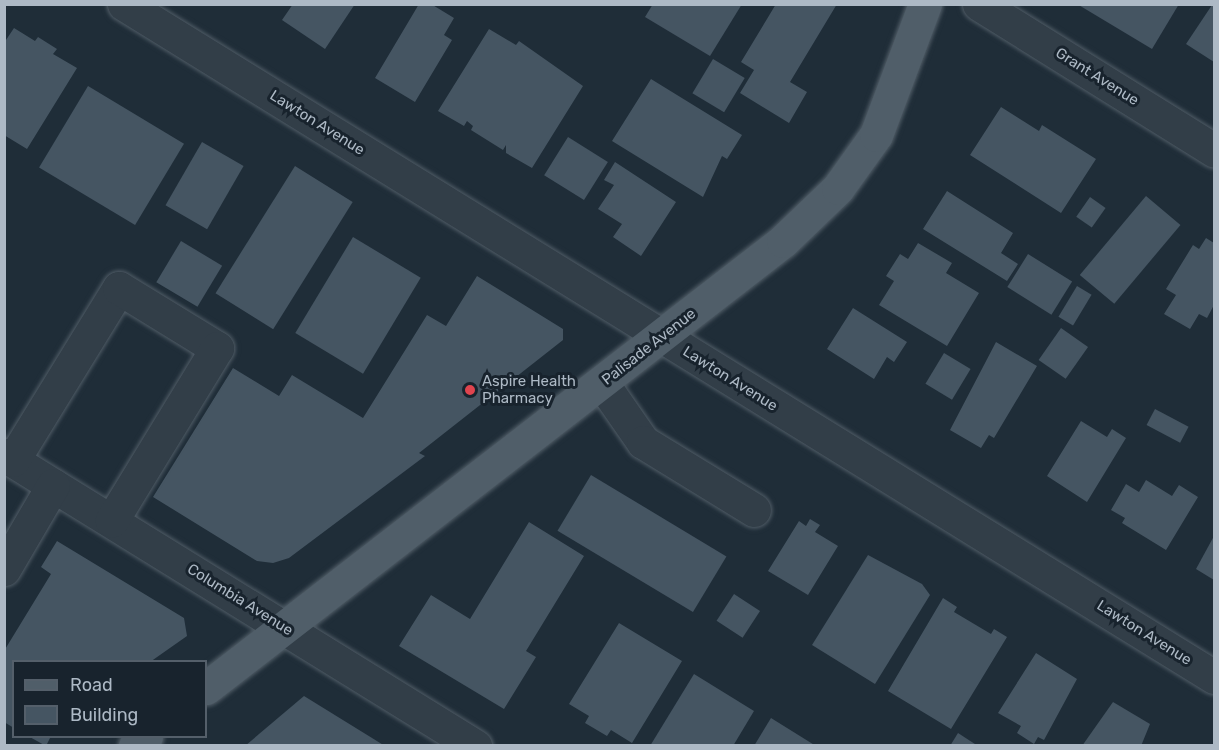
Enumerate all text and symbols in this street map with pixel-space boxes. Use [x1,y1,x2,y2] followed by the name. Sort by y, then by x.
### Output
[1052,44,1142,110] street label: Grant Avenue
[266,87,368,159] street label: Lawton Avenue
[598,305,700,389] street label: Palisade Avenue
[679,343,781,415] street label: Lawton Avenue
[482,372,576,407] place label: Aspire Health Pharmacy
[463,383,477,397] marker: Aspire Health Pharmacy
[184,560,296,640] street label: Columbia Avenue
[1093,597,1195,669] street label: Lawton Avenue
[12,660,207,738] legend
[70,674,113,696] text: Road
[70,704,138,726] text: Building

